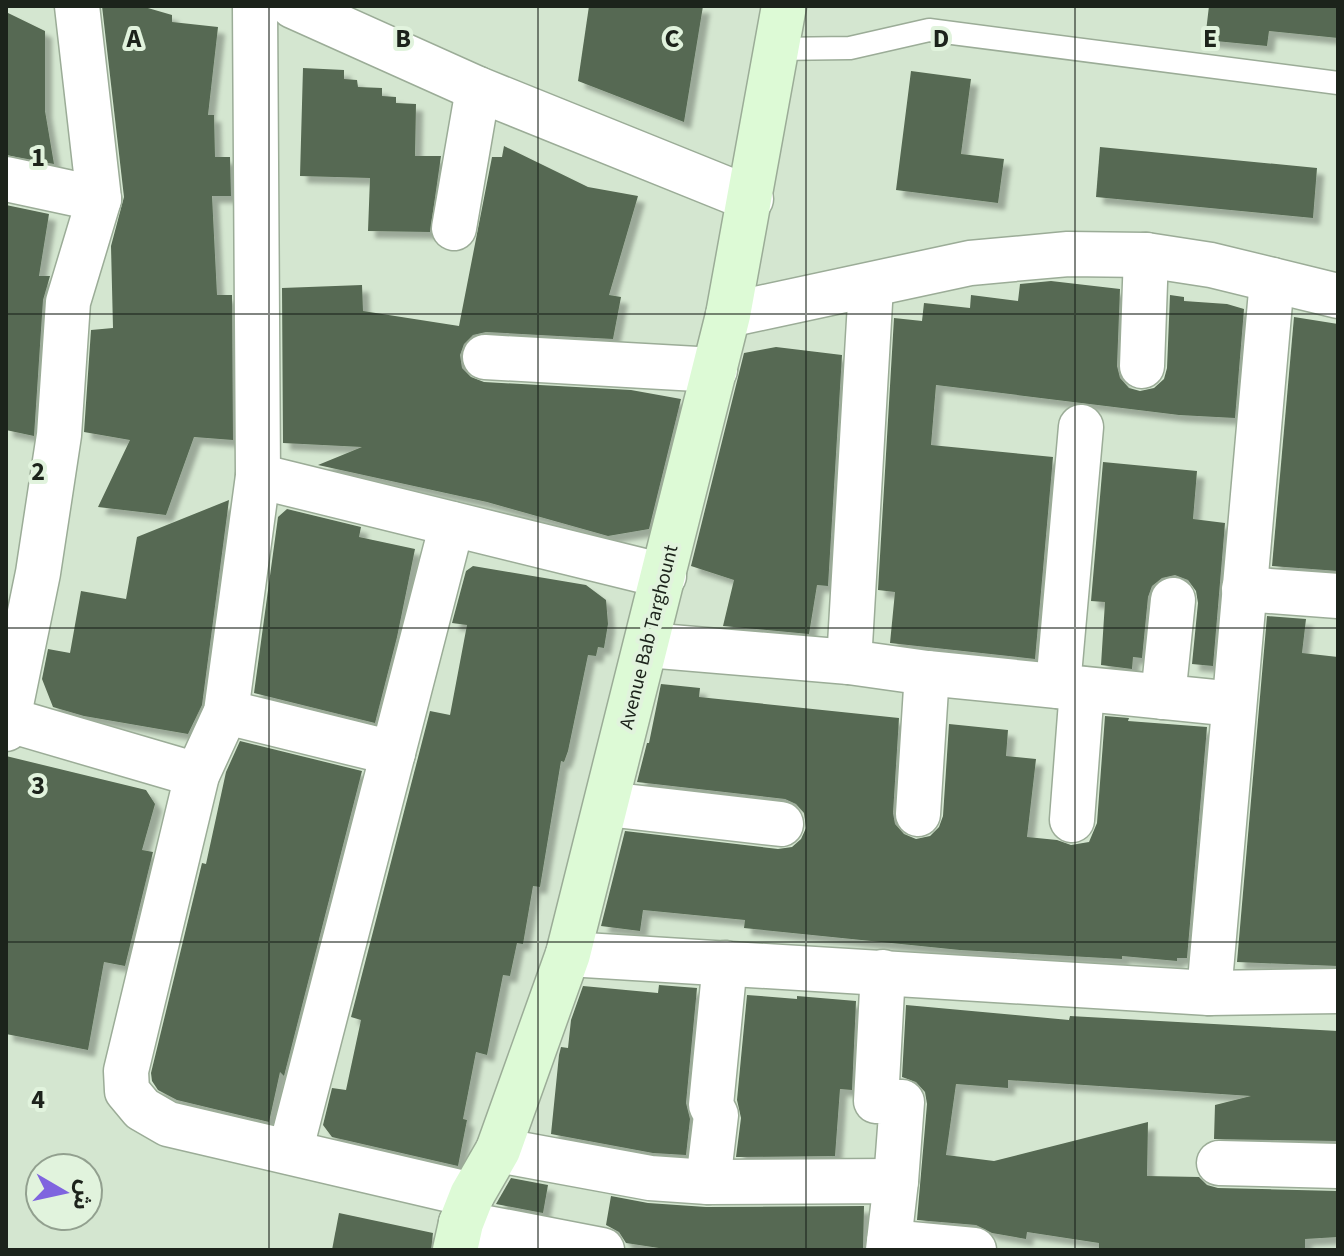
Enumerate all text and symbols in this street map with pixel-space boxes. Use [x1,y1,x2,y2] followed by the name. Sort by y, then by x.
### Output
[126,20,143,57] text: A
[395,20,411,57] text: B
[664,20,680,57] text: C
[933,20,949,57] text: D
[1203,20,1217,57] text: E
[31,139,45,176] text: 1
[31,453,45,490] text: 2
[613,542,686,732] street label: Avenue Bab Targhount
[31,767,45,804] text: 3
[31,1081,45,1118] text: 4
[24,1152,104,1232] north arrow
[65,1178,101,1212] text: ش

